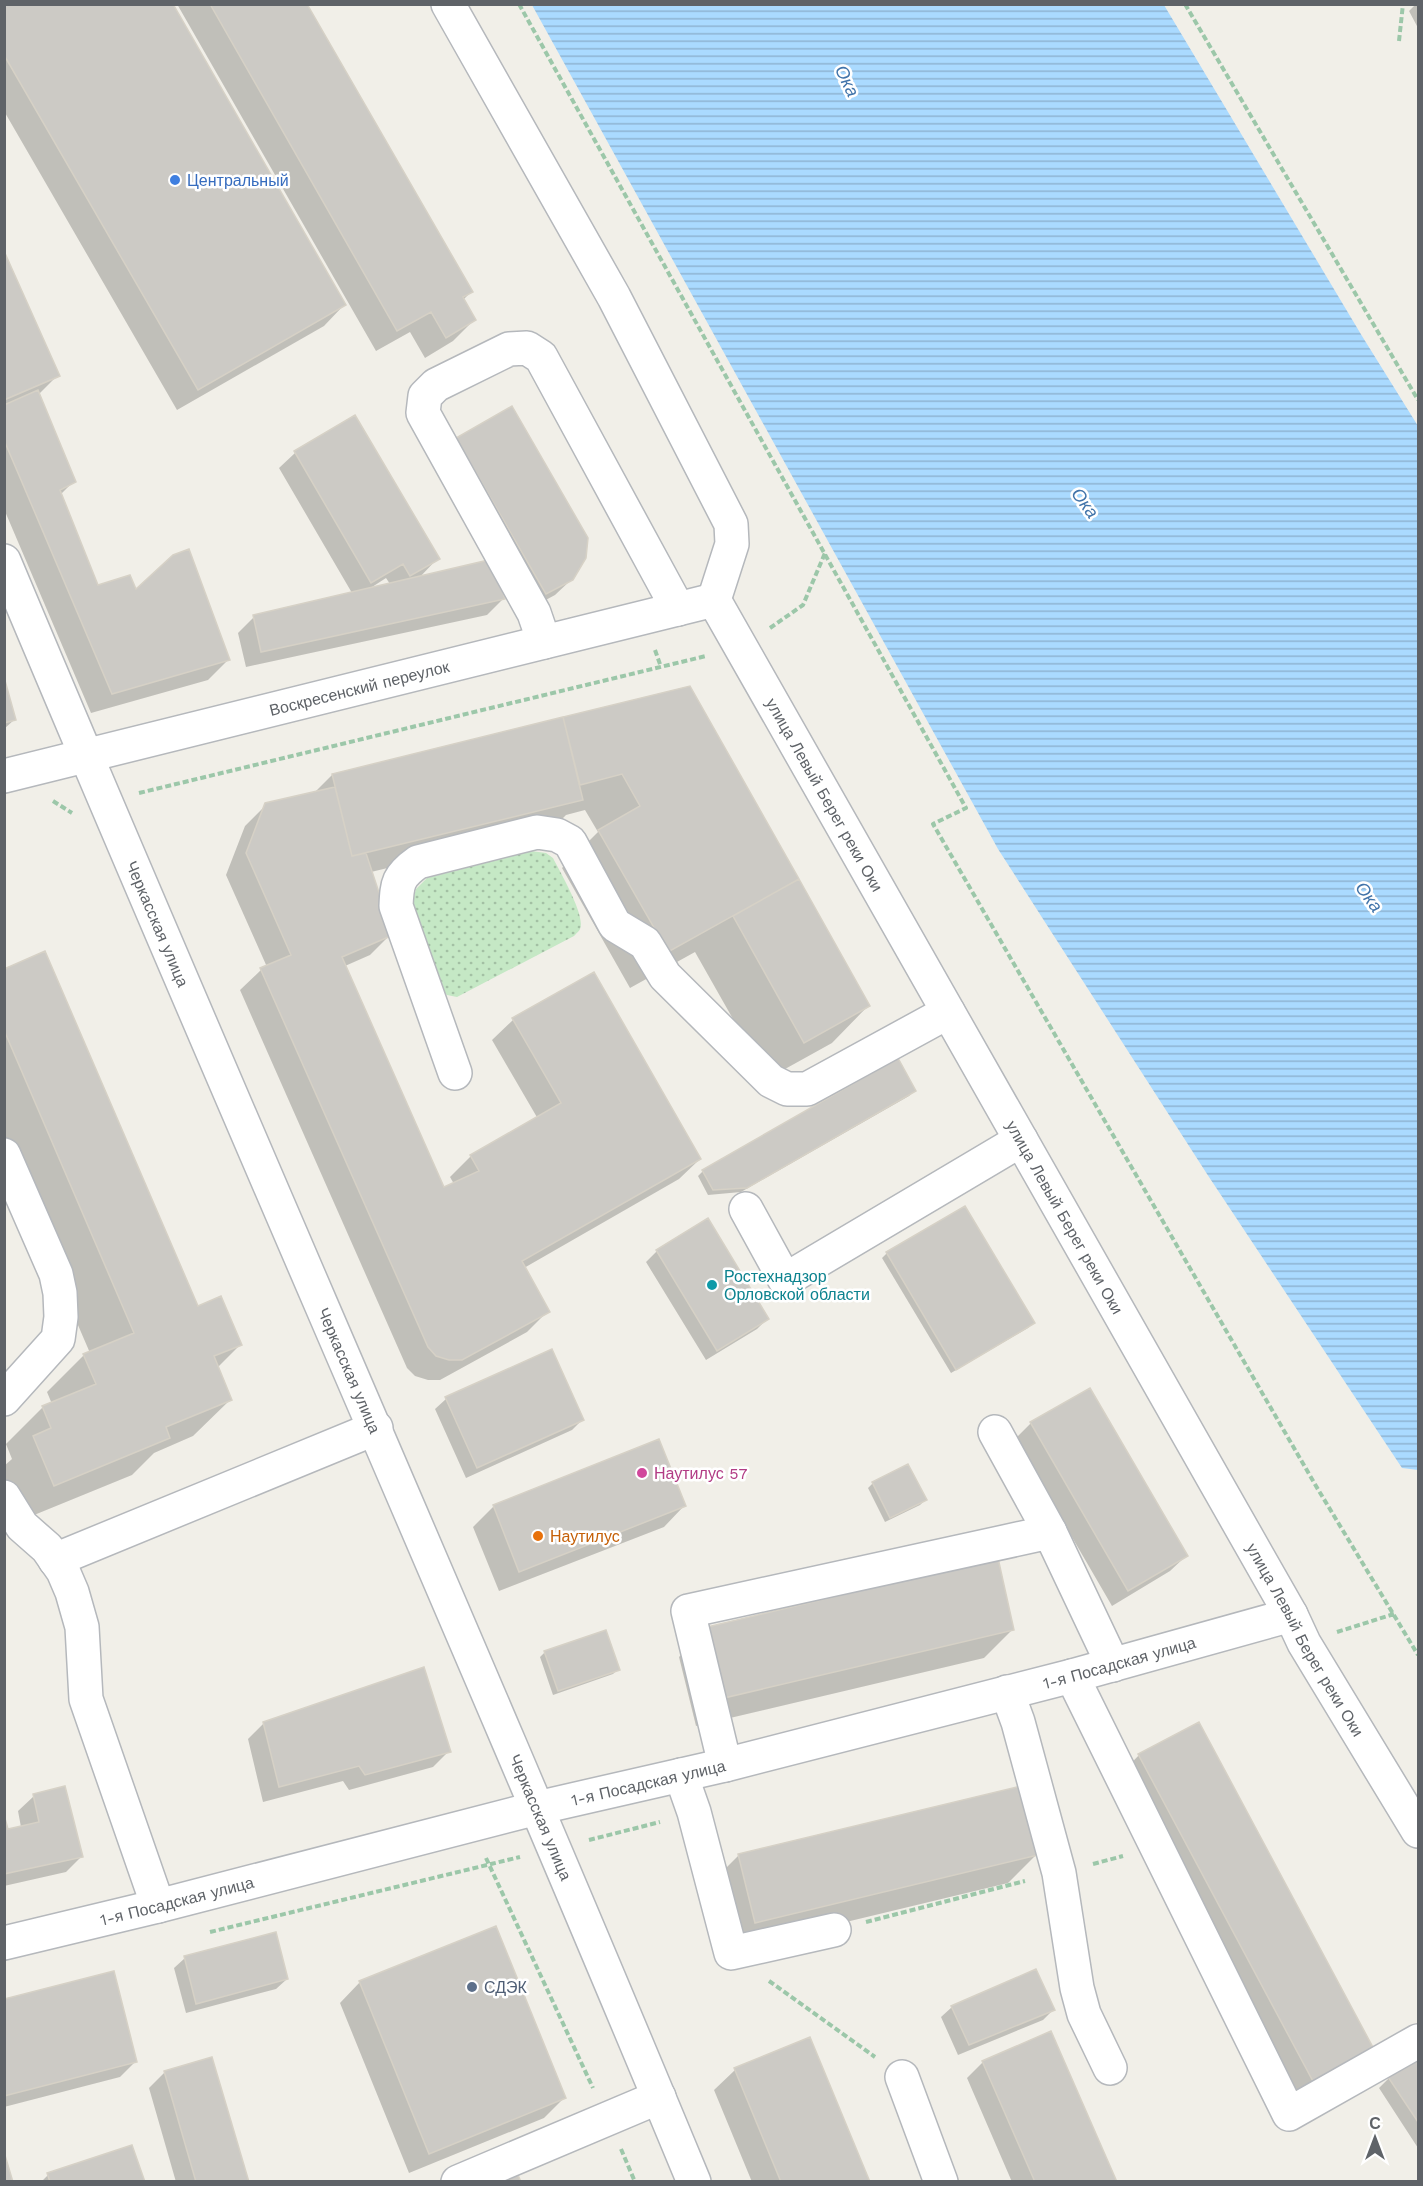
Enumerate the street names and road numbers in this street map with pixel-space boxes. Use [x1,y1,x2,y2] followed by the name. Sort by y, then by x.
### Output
[267,657,452,720] street label: Воскресенский переулок
[762,695,887,895] street label: улица Левый Берег реки Оки
[122,858,193,990] street label: Черкасская улица
[1002,1117,1127,1318] street label: улица Левый Берег реки Оки
[314,1305,384,1436] street label: Черкасская улица
[1242,1540,1367,1740] street label: улица Левый Берег реки Оки
[1041,1633,1198,1693] street label: 1-я Посадская улица
[505,1751,575,1883] street label: Черкасская улица
[569,1756,727,1810] street label: 1-я Посадская улица
[98,1873,256,1930] street label: 1-я Посадская улица

